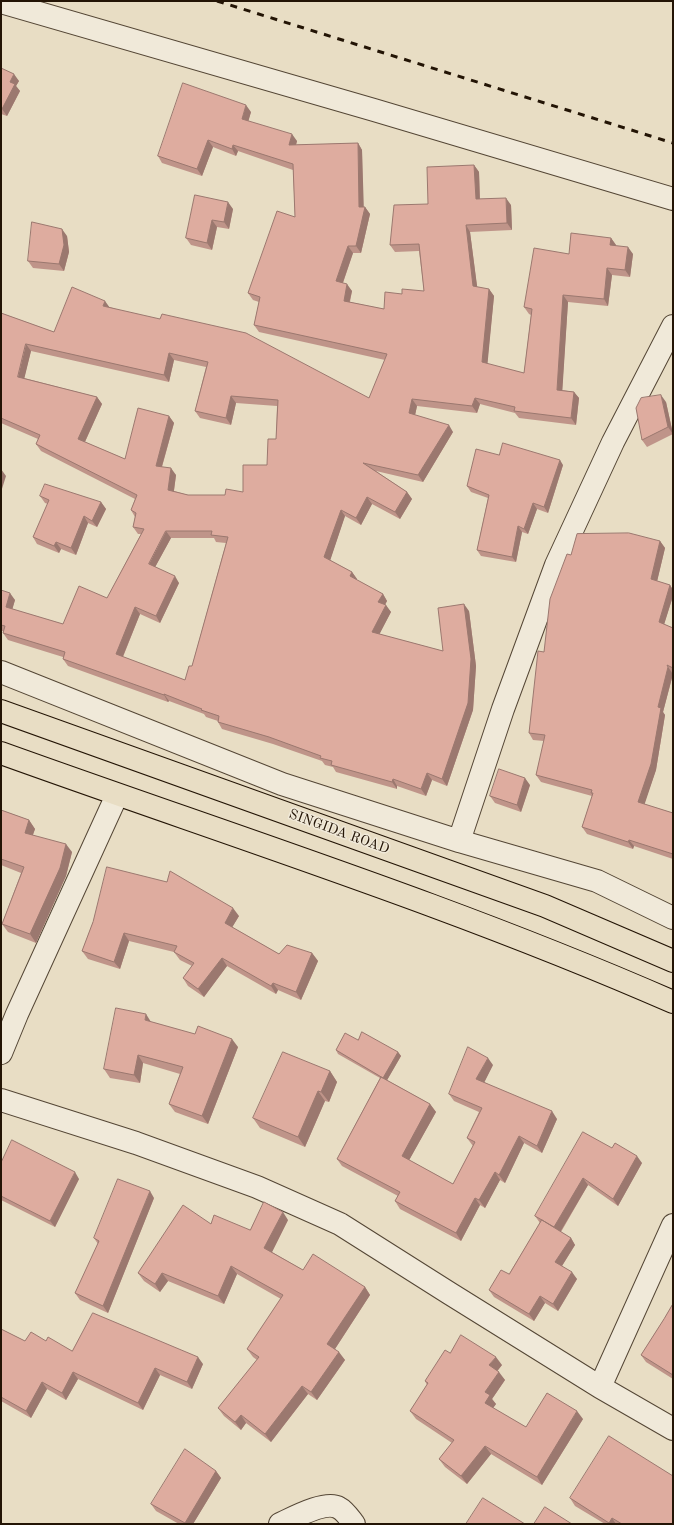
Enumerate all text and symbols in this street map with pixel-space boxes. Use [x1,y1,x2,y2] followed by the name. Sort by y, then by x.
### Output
[286,806,392,858] street label: SINGIDA ROAD

